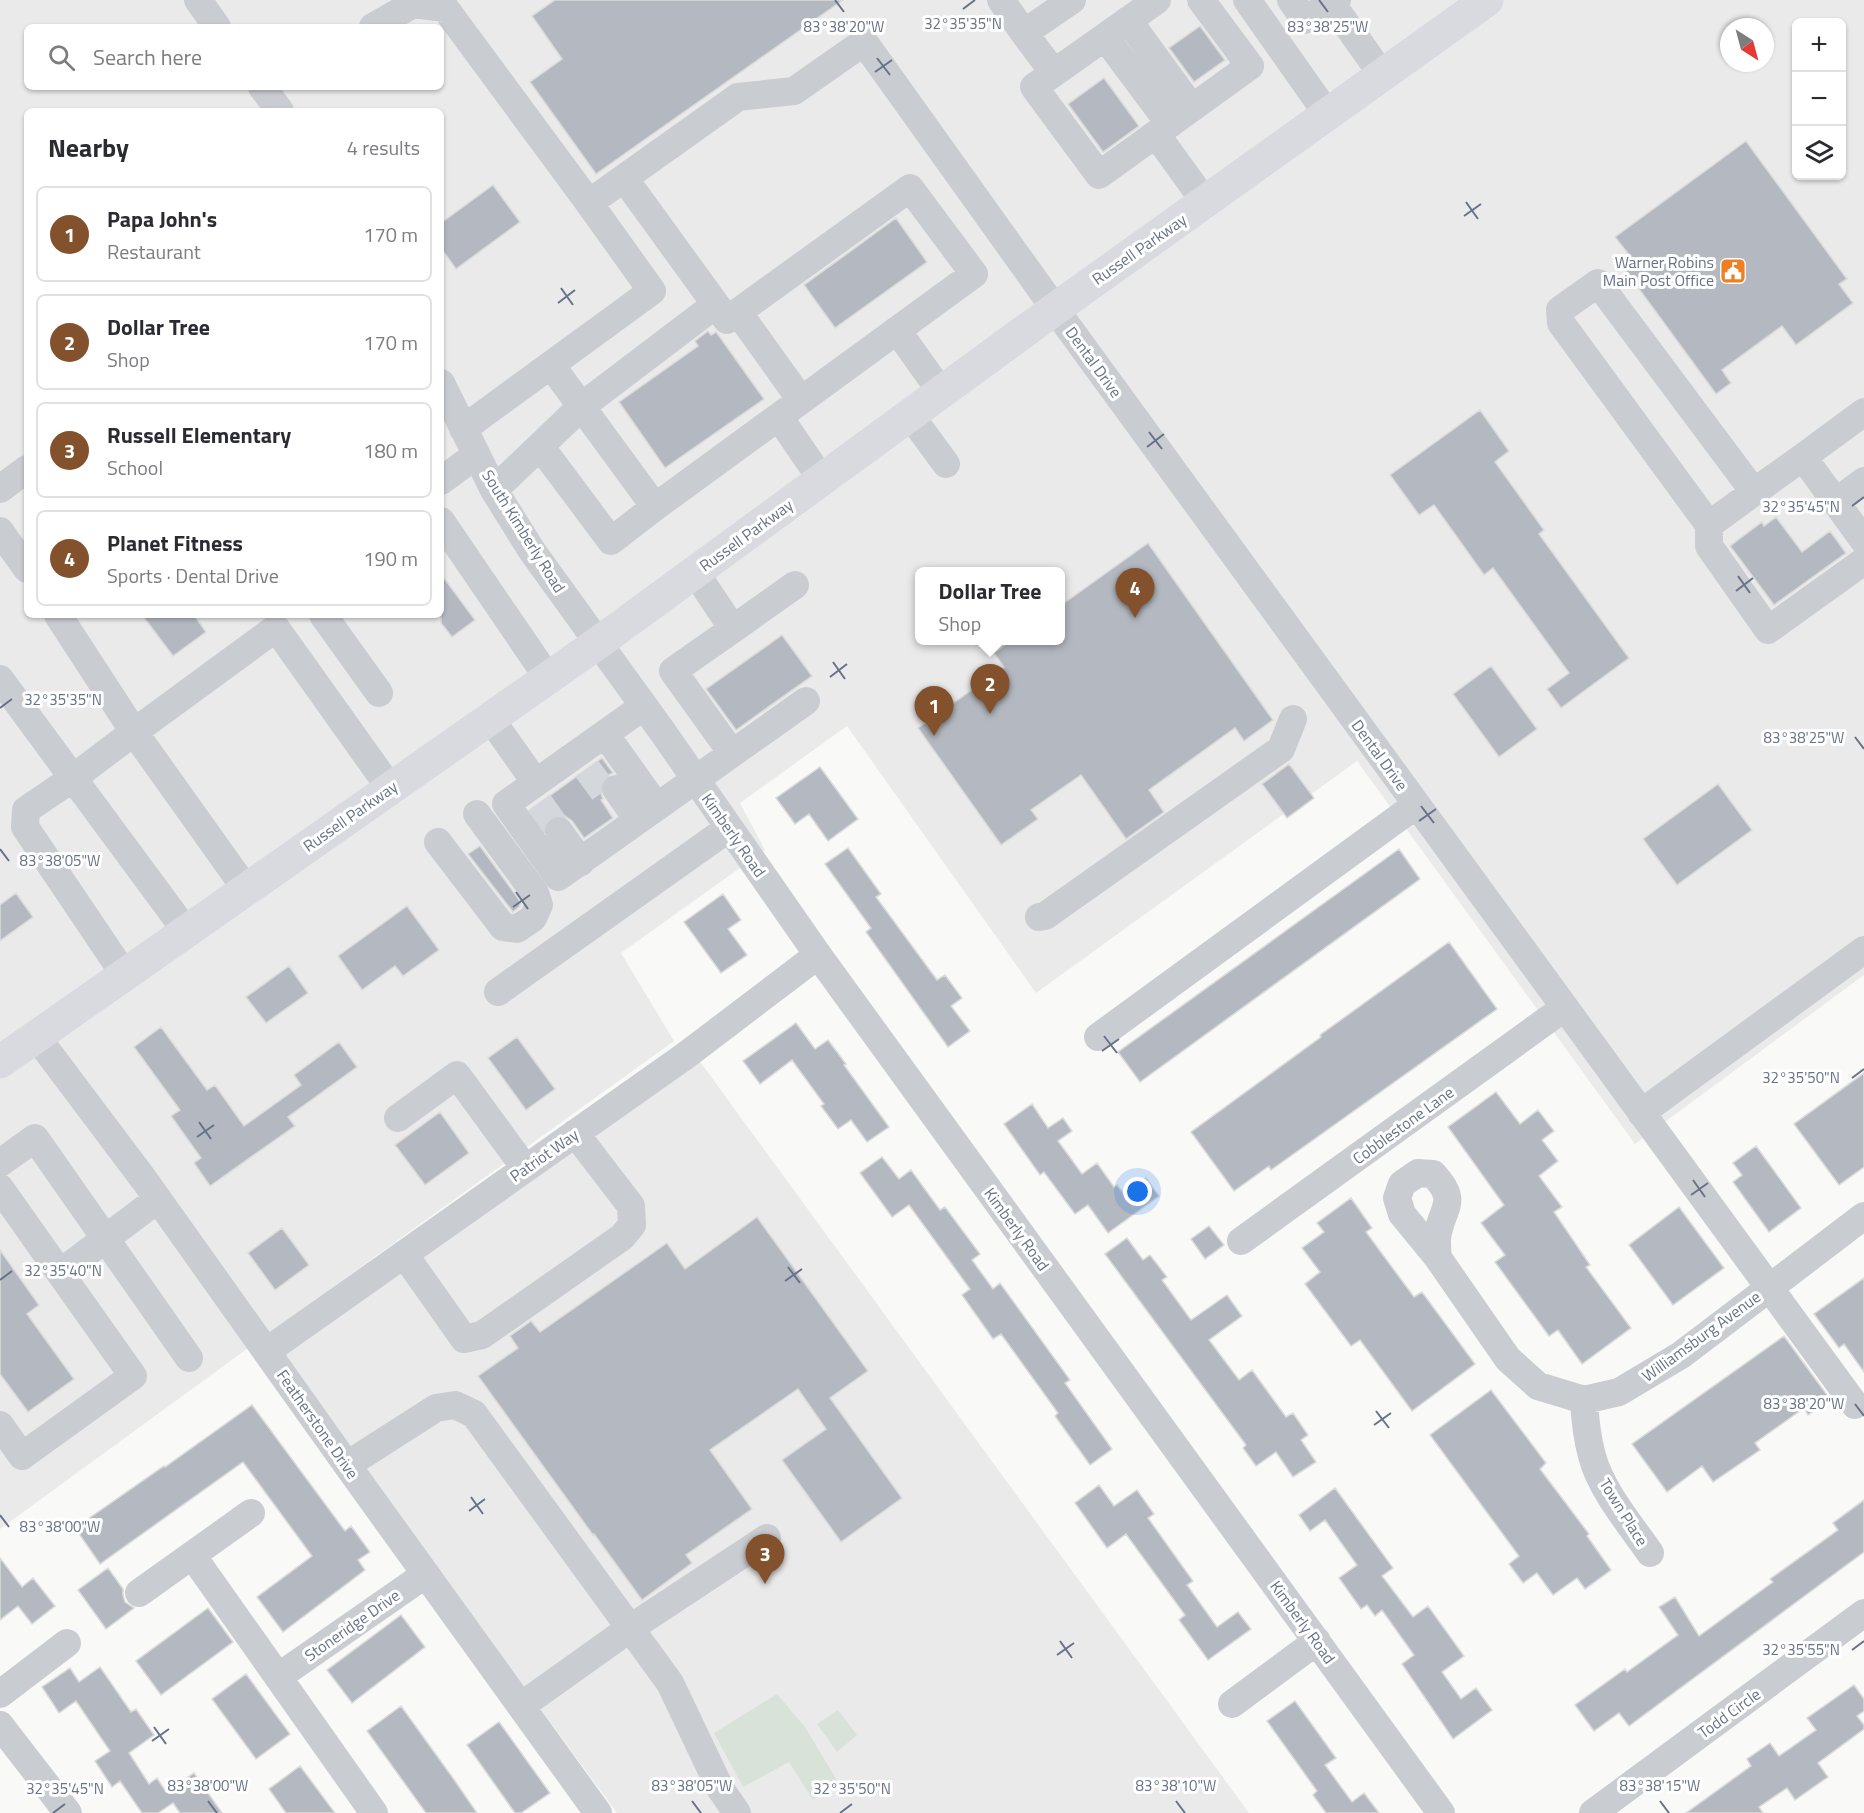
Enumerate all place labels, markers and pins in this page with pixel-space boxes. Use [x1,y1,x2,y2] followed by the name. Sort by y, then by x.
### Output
[1603,250,1714,292] place label: Warner Robins Main Post Office
[1718,256,1748,286] public building icon: Warner Robins Main Post Office
[1116,568,1154,618] pin: 4
[970,664,1010,714] pin: 2
[914,686,954,736] pin: 1
[746,1534,784,1584] pin: 3

